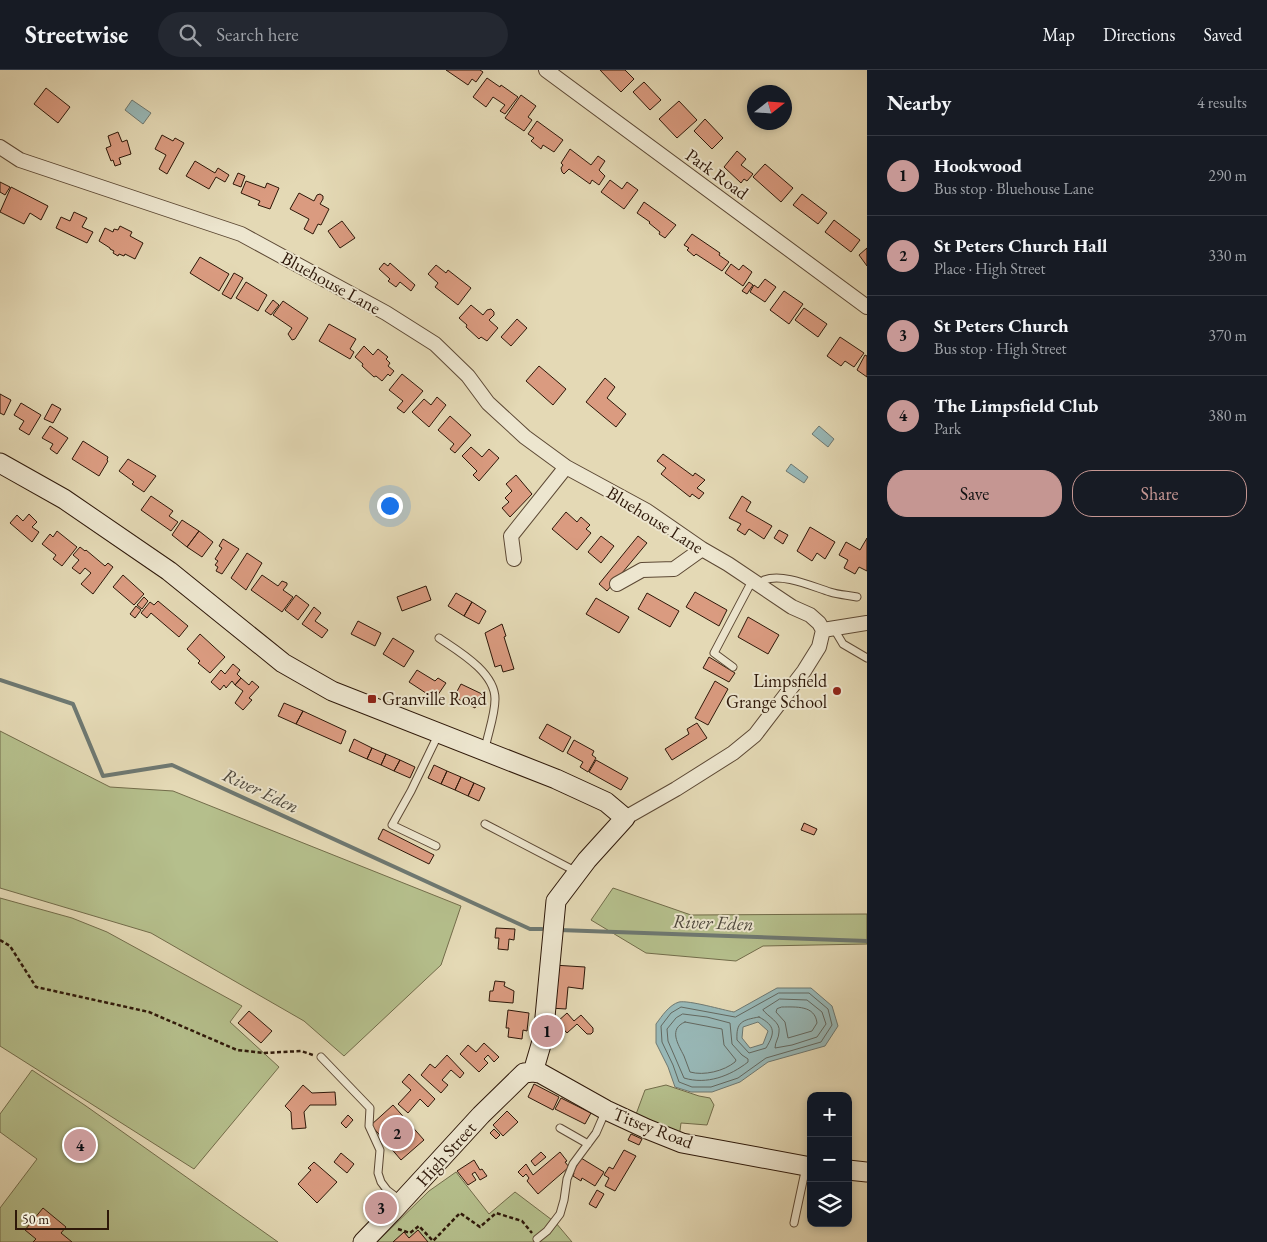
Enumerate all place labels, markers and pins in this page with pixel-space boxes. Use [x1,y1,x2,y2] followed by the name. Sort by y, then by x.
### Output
[726,669,828,713] place label: Limpsfield Grange School
[831,685,843,697] marker: Limpsfield Grange School
[382,687,487,710] place label: Granville Road
[366,693,378,705] marker: Granville Road
[531,1012,563,1050] pin: 1
[381,1114,413,1152] pin: 2
[64,1126,96,1164] pin: 4
[365,1189,397,1227] pin: 3

